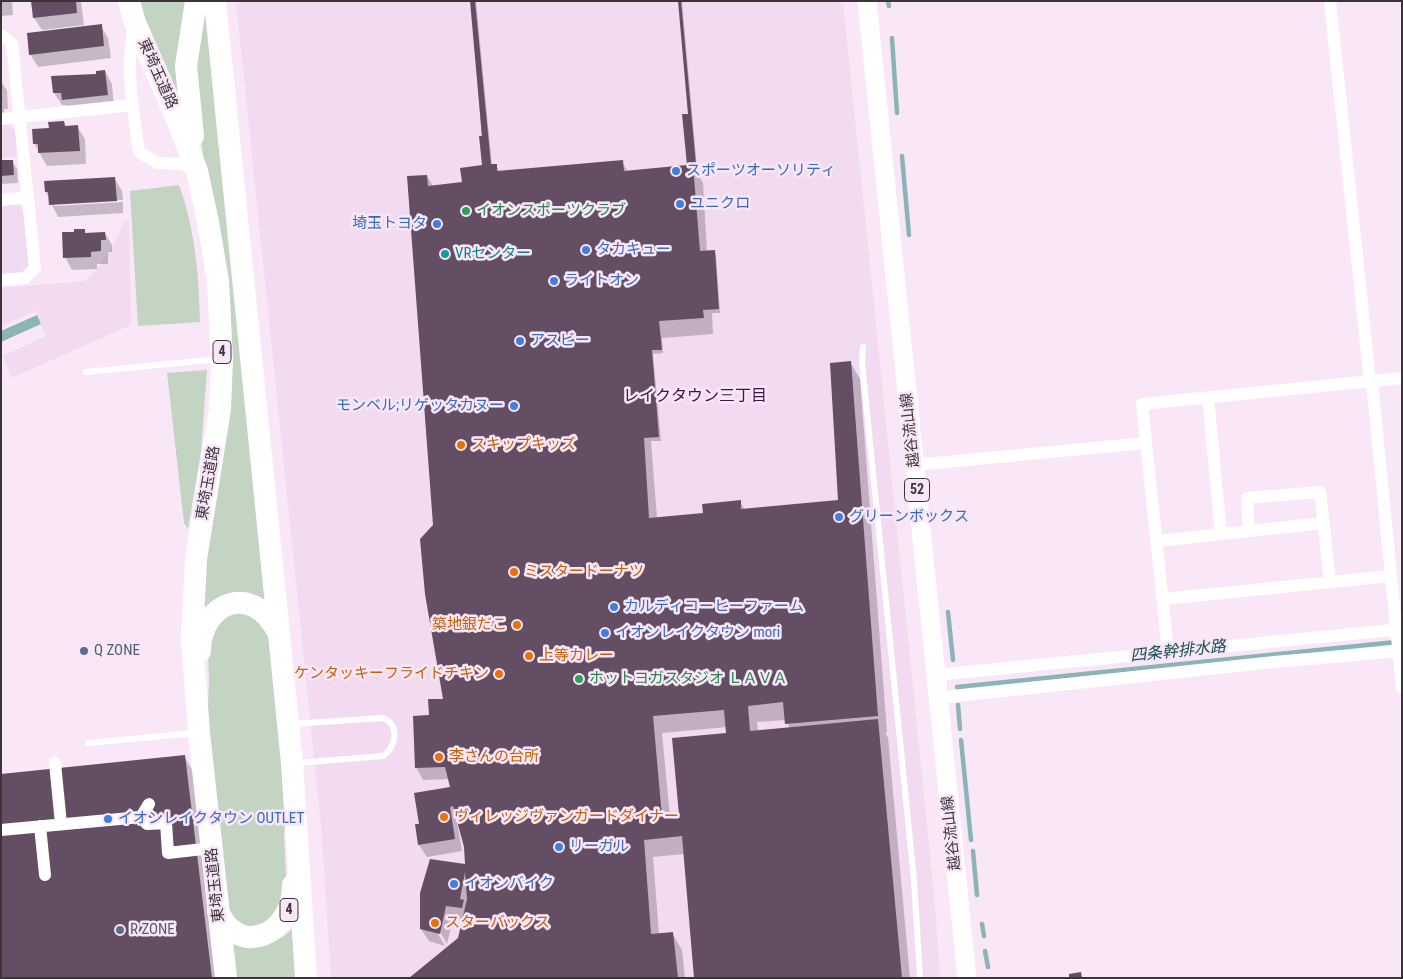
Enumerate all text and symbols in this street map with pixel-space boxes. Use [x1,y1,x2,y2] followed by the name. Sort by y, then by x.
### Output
[134,36,180,112] street label: 東埼玉道路
[686,162,836,180] place label: スポーツオーソリティ
[670,165,682,177] marker: スポーツオーソリティ
[690,195,750,213] place label: ユニクロ
[674,198,686,210] marker: ユニクロ
[476,202,626,220] place label: イオンスポーツクラブ
[460,205,472,217] marker: イオンスポーツクラブ
[352,215,427,233] place label: 埼玉トヨタ
[431,218,443,230] marker: 埼玉トヨタ
[596,241,671,259] place label: タカキュー
[580,244,592,256] marker: タカキュー
[455,245,531,263] place label: VRセンター
[439,248,451,260] marker: VRセンター
[564,272,639,290] place label: ライトオン
[548,275,560,287] marker: ライトオン
[530,332,590,350] place label: アスビー
[514,335,526,347] marker: アスビー
[213,341,231,364] road number: 4
[623,387,767,407] district label: レイクタウン三丁目
[898,392,924,468] street label: 越谷流山線
[336,397,504,415] place label: モンベル;リゲッタカヌー
[508,400,520,412] marker: モンベル;リゲッタカヌー
[471,436,576,454] place label: スキップキッズ
[455,439,467,451] marker: スキップキッズ
[194,445,224,521] street label: 東埼玉道路
[904,478,930,502] road number: 52
[849,508,969,526] place label: グリーンボックス
[833,511,845,523] marker: グリーンボックス
[524,563,644,581] place label: ミスタードーナツ
[508,566,520,578] marker: ミスタードーナツ
[624,598,804,616] place label: カルディコーヒーファーム
[608,601,620,613] marker: カルディコーヒーファーム
[432,616,507,634] place label: 築地銀だこ
[511,619,523,631] marker: 築地銀だこ
[615,624,780,642] place label: イオンレイクタウン mori
[599,627,611,639] marker: イオンレイクタウン mori
[1129,637,1227,667] water label: 四条幹排水路
[94,642,140,660] place label: Q ZONE
[78,645,90,657] marker: Q ZONE
[539,647,614,665] place label: 上等カレー
[523,650,535,662] marker: 上等カレー
[294,665,489,683] place label: ケンタッキーフライドチキン
[493,668,505,680] marker: ケンタッキーフライドチキン
[589,670,787,688] place label: ホットヨガスタジオ ＬＡＶＡ
[573,673,585,685] marker: ホットヨガスタジオ ＬＡＶＡ
[449,748,539,766] place label: 李さんの台所
[433,751,445,763] marker: 李さんの台所
[939,795,965,871] street label: 越谷流山線
[454,808,679,826] place label: ヴィレッジヴァンガードダイナー
[118,810,304,828] place label: イオンレイクタウン OUTLET
[438,811,450,823] marker: ヴィレッジヴァンガードダイナー
[102,813,114,825] marker: イオンレイクタウン OUTLET
[569,838,629,856] place label: リーガル
[553,841,565,853] marker: リーガル
[203,847,229,923] street label: 東埼玉道路
[464,875,554,893] place label: イオンバイク
[448,878,460,890] marker: イオンバイク
[280,898,298,922] road number: 4
[445,914,550,932] place label: スターバックス
[429,917,441,929] marker: スターバックス
[130,921,175,939] place label: R ZONE
[114,924,126,936] marker: R ZONE

